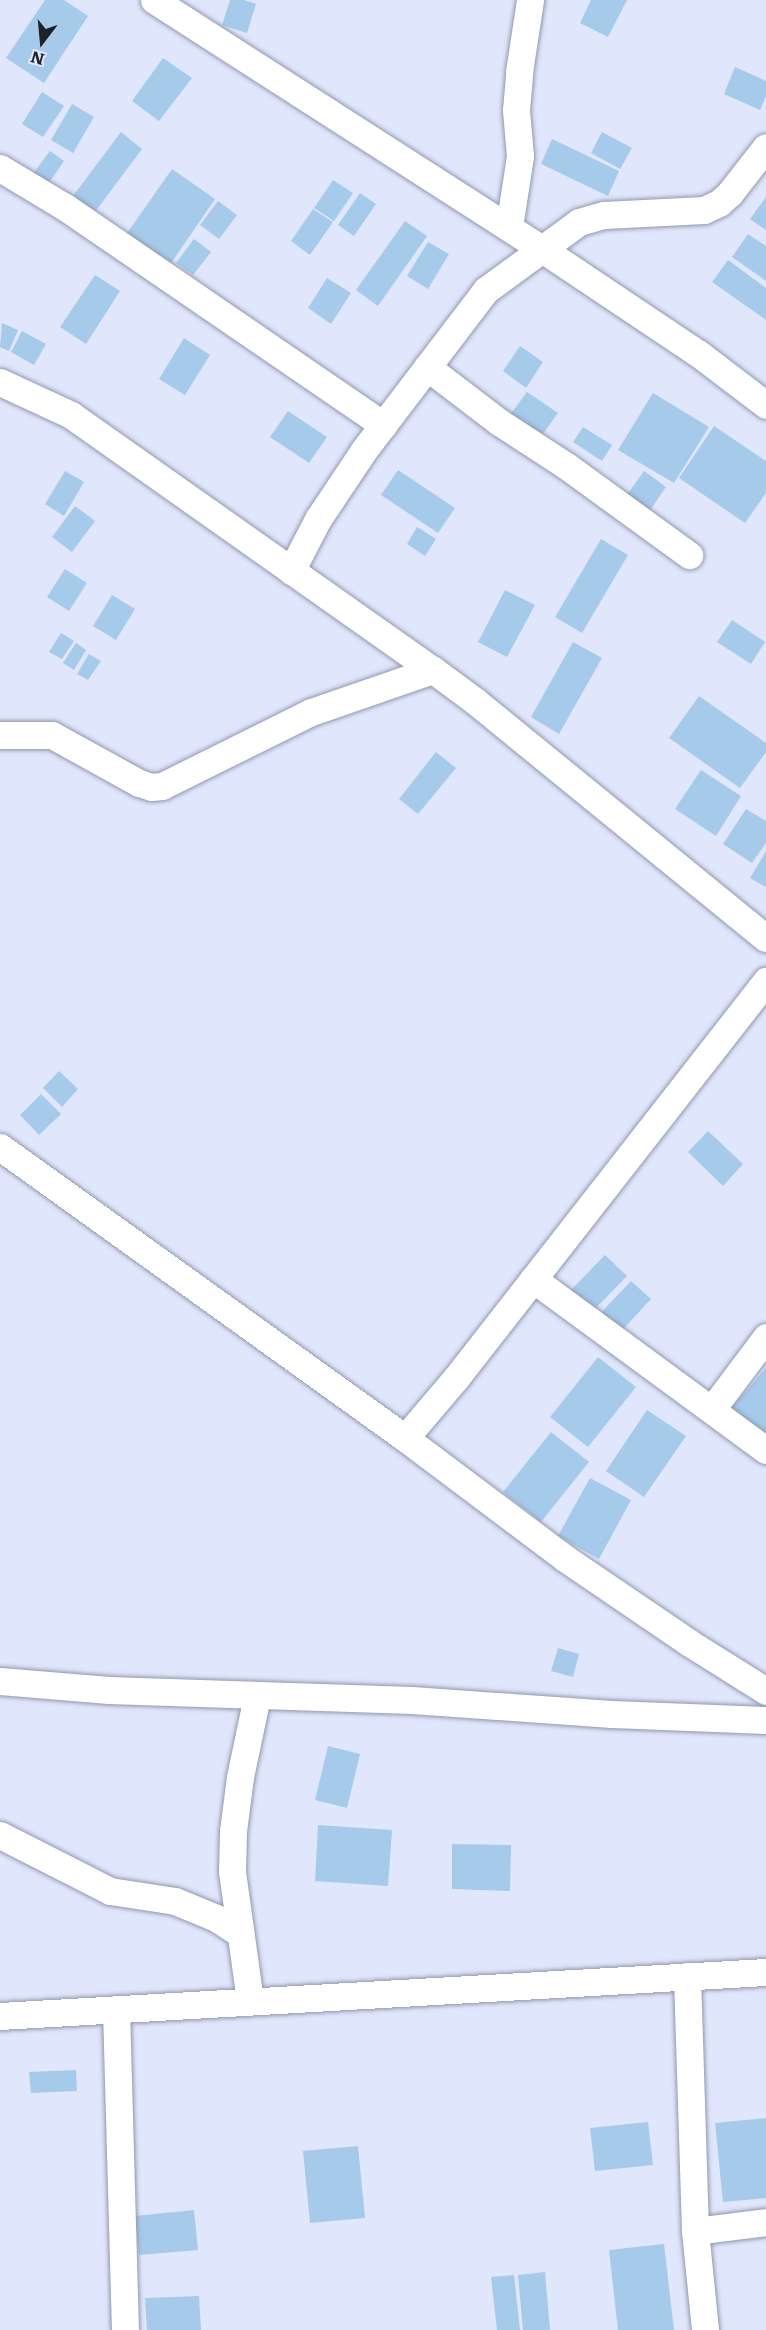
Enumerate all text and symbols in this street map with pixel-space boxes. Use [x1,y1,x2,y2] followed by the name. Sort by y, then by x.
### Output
[12,12,72,72] north arrow
[27,46,47,73] text: N

